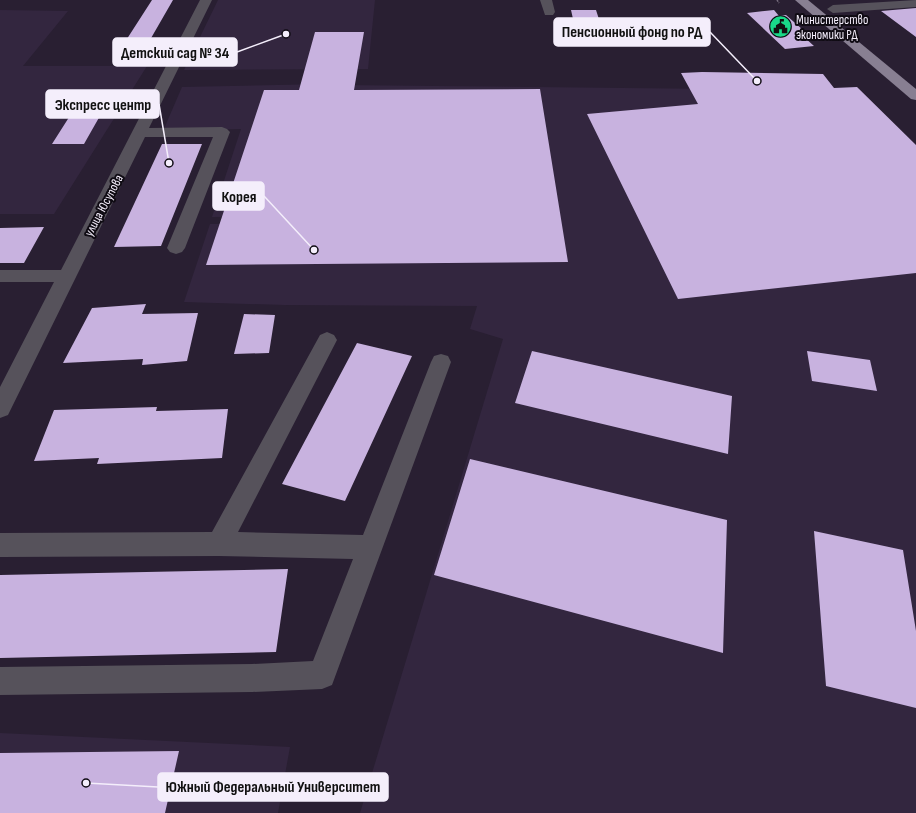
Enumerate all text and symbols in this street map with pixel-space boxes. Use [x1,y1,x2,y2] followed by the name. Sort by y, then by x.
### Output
[796,12,868,43] place label: Министерство экономики РД
[767,13,793,39] public building icon: Министерство экономики РД
[554,18,710,46] callout: Пенсионный фонд по РД
[562,23,703,42] text: Пенсионный фонд по РД
[113,38,237,66] callout: Детский сад № 34
[121,44,230,63] text: Детский сад № 34
[46,90,159,118] callout: Экспресс центр
[55,96,151,115] text: Экспресс центр
[81,172,127,239] street label: улица Юсупова
[213,182,264,210] callout: Корея
[221,188,257,207] text: Корея
[158,773,388,801] callout: Южный Федеральный Университет
[166,778,380,797] text: Южный Федеральный Университет

